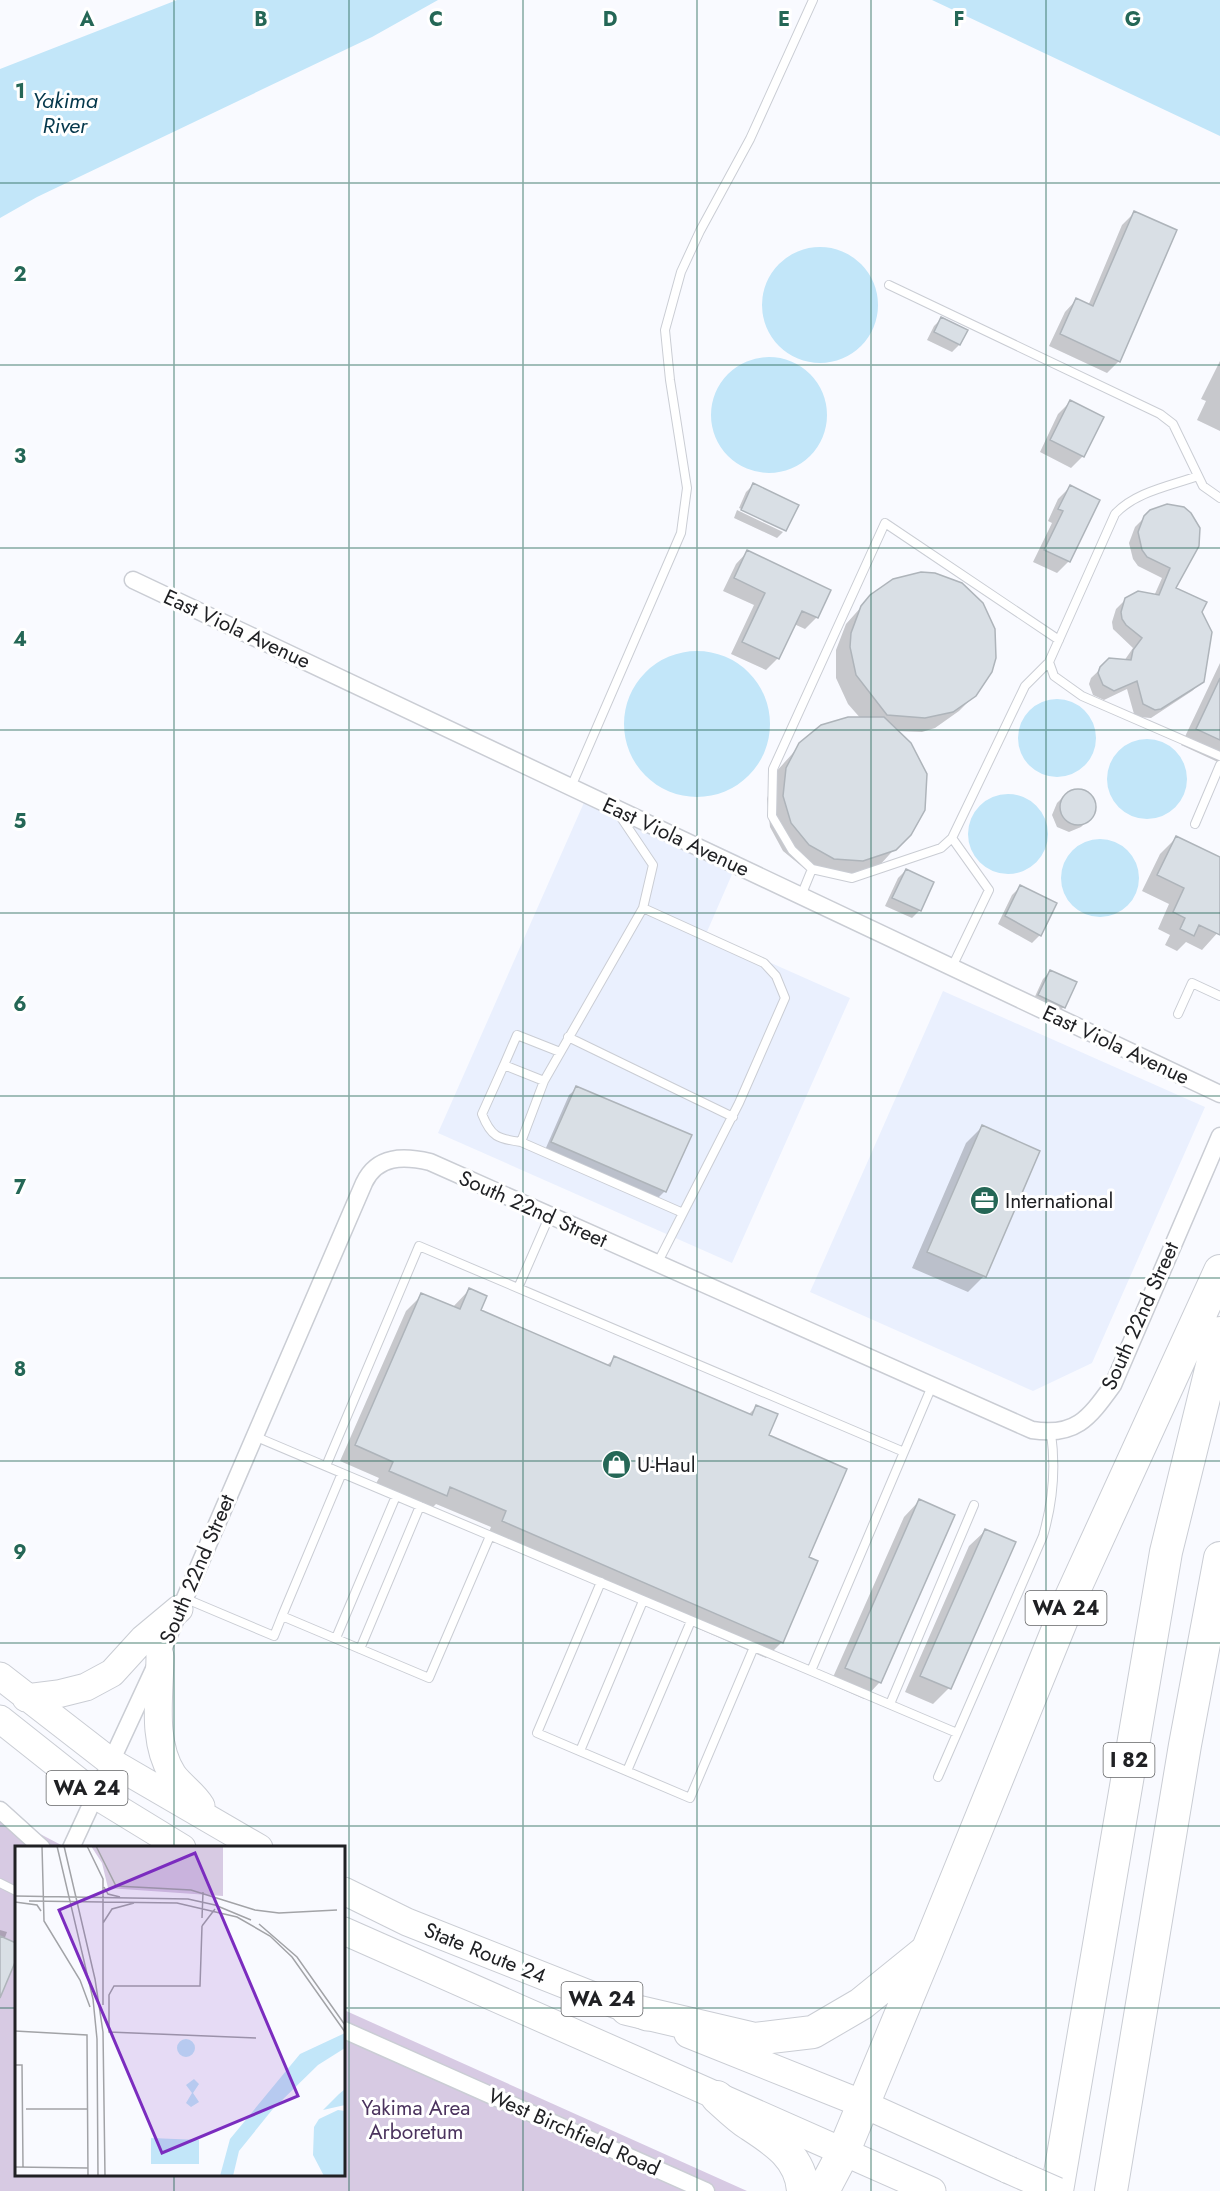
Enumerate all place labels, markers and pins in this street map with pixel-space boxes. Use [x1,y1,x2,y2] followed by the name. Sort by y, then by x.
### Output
[968,1185,1000,1217] office icon: International
[1005,1186,1113,1216] place label: International
[600,1449,632,1481] shop icon: U-Haul
[637,1450,696,1480] place label: U-Haul

